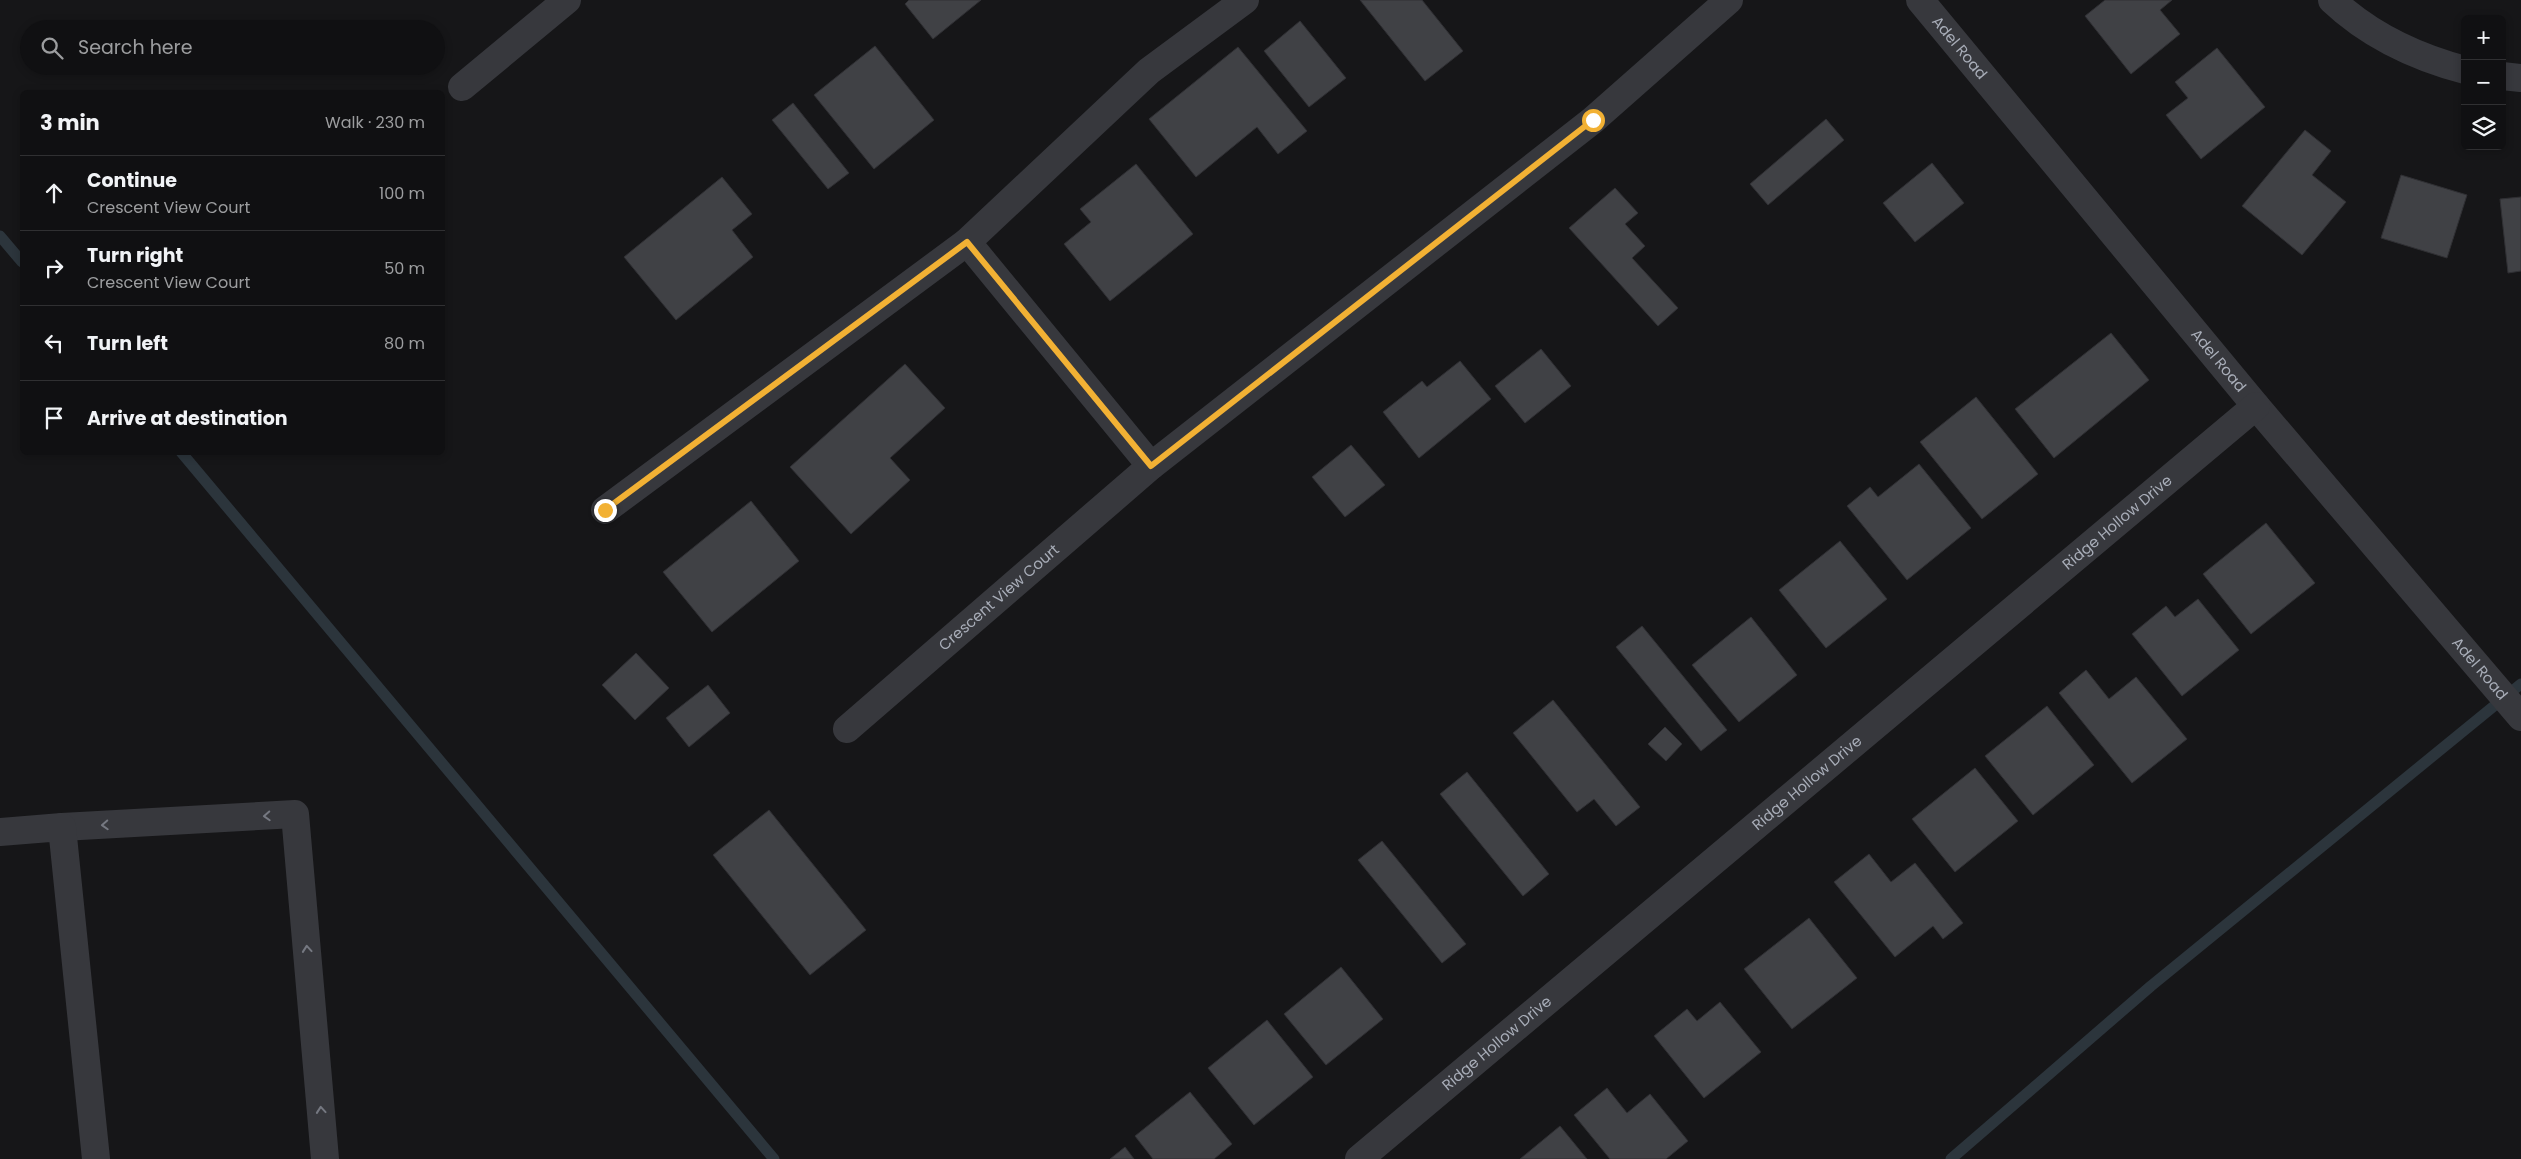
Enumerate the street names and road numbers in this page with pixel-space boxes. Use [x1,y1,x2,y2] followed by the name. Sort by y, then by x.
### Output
[1927,11,1992,84] street label: Adel Road
[2186,324,2251,396] street label: Adel Road
[2058,470,2176,574] street label: Ridge Hollow Drive
[934,539,1064,655] street label: Crescent View Court
[2447,632,2513,704] street label: Adel Road
[1747,730,1866,835] street label: Ridge Hollow Drive
[1437,991,1556,1095] street label: Ridge Hollow Drive

